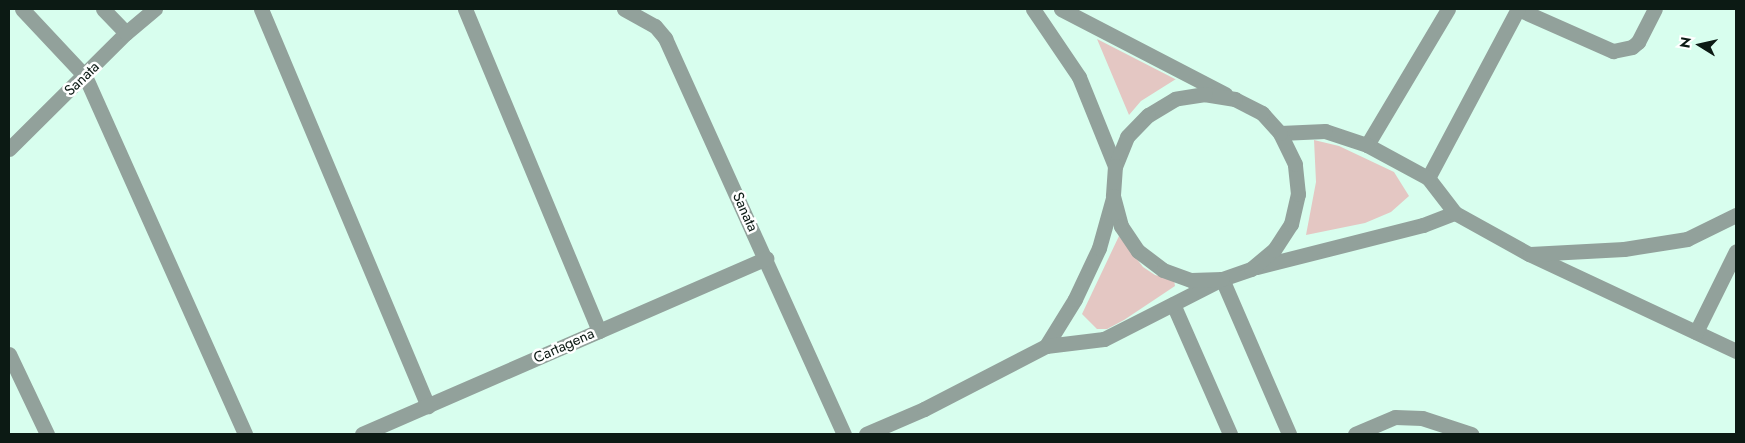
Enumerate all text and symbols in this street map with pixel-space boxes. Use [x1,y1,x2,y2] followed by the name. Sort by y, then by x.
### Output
[1675,20,1725,70] north arrow
[1674,35,1696,50] text: N
[61,58,103,100] street label: Sanata
[728,189,762,235] street label: Sanata
[531,325,597,367] street label: Cartagena

